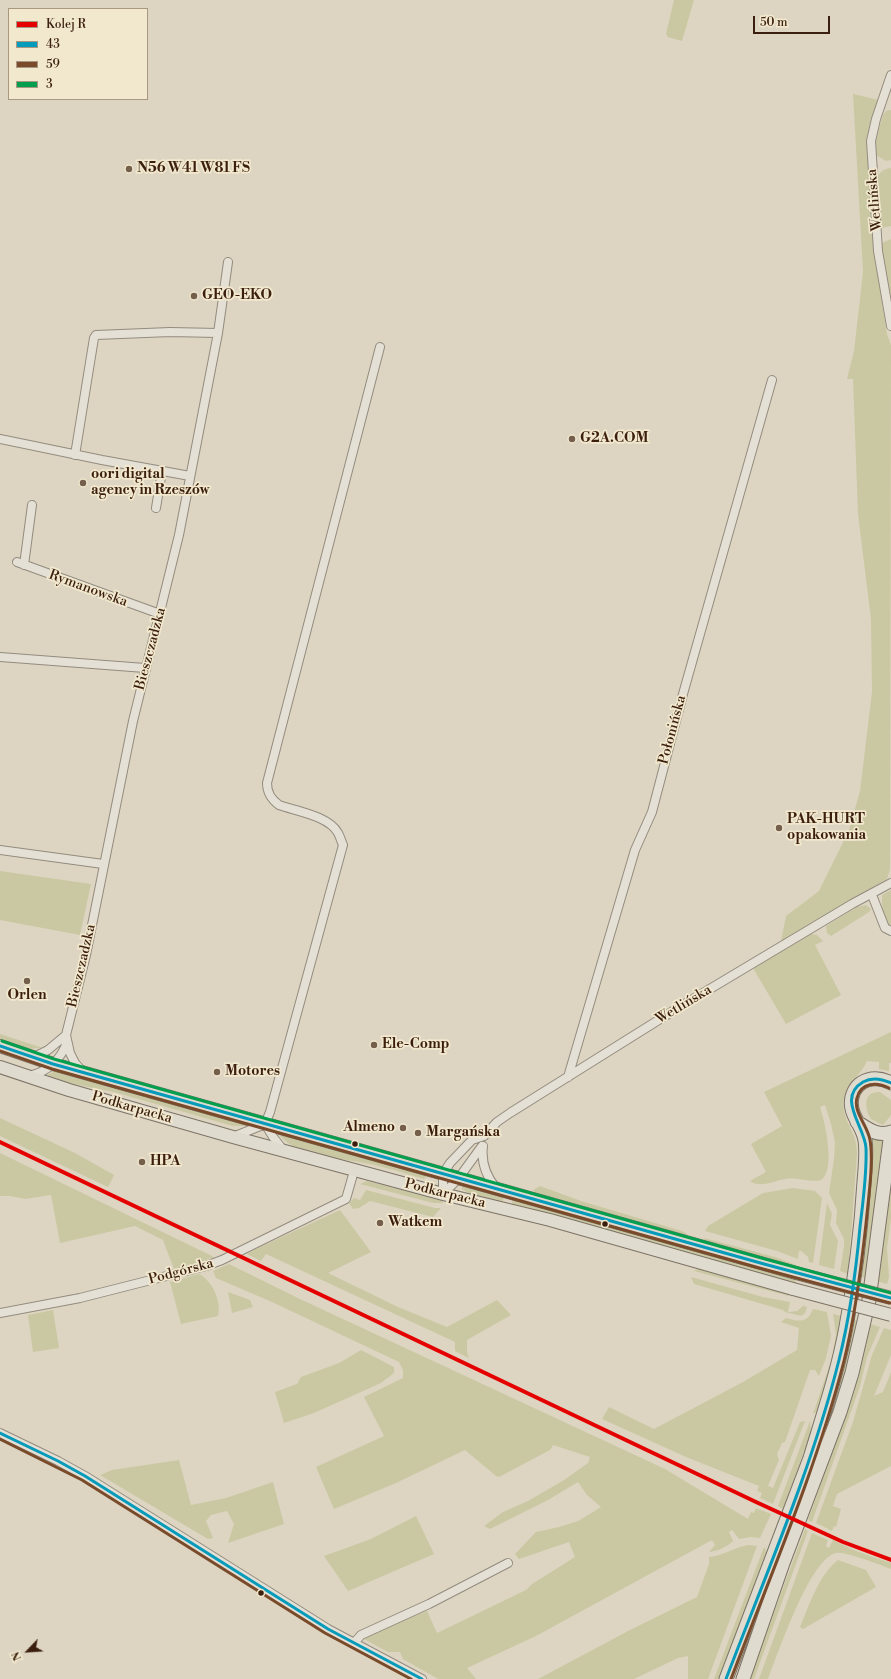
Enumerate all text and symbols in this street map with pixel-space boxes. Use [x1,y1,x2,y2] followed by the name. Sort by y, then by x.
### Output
[8,8,148,100] legend
[755,8,832,34] scale bar
[760,15,788,30] text: 50 m
[46,17,86,32] text: Kolej R
[46,37,60,52] text: 43
[46,57,60,72] text: 59
[46,77,53,92] text: 3
[137,161,250,177] place label: N56 W41 W81 FS
[124,164,134,174] marker: N56 W41 W81 FS
[864,168,886,232] street label: Wetlińska
[202,288,272,304] place label: GEO-EKO
[189,291,199,301] marker: GEO-EKO
[580,431,648,447] place label: G2A.COM
[567,434,577,444] marker: G2A.COM
[91,467,209,500] place label: oori digital agency in Rzeszów
[78,478,88,488] marker: oori digital agency in Rzeszów
[46,567,130,611] street label: Rymanowska
[132,606,170,692] street label: Bieszczadzka
[656,694,690,766] street label: Połonińska
[787,812,866,844] place label: PAK-HURT opakowania
[774,823,784,833] marker: PAK-HURT opakowania
[64,923,100,1009] street label: Bieszczadzka
[22,976,32,986] marker: Orlen
[653,982,715,1028] street label: Wetlińska
[7,988,47,1004] place label: Orlen
[382,1037,449,1053] place label: Ele-Comp
[369,1040,379,1050] marker: Ele-Comp
[225,1064,280,1080] place label: Motores
[212,1067,222,1077] marker: Motores
[90,1089,174,1127] street label: Podkarpacka
[343,1120,395,1136] place label: Almeno
[398,1123,408,1133] marker: Almeno
[426,1125,500,1141] place label: Margańska
[413,1128,423,1138] marker: Margańska
[350,1139,360,1149] unlabelled marker
[150,1154,180,1170] place label: HPA
[137,1157,147,1167] marker: HPA
[403,1176,487,1212] street label: Podkarpacka
[388,1215,442,1231] place label: Watkem
[375,1218,385,1228] marker: Watkem
[600,1219,610,1229] unlabelled marker
[147,1255,215,1289] street label: Podgórska
[256,1588,266,1598] unlabelled marker
[8,1631,48,1671] north arrow
[9,1649,25,1663] text: N

